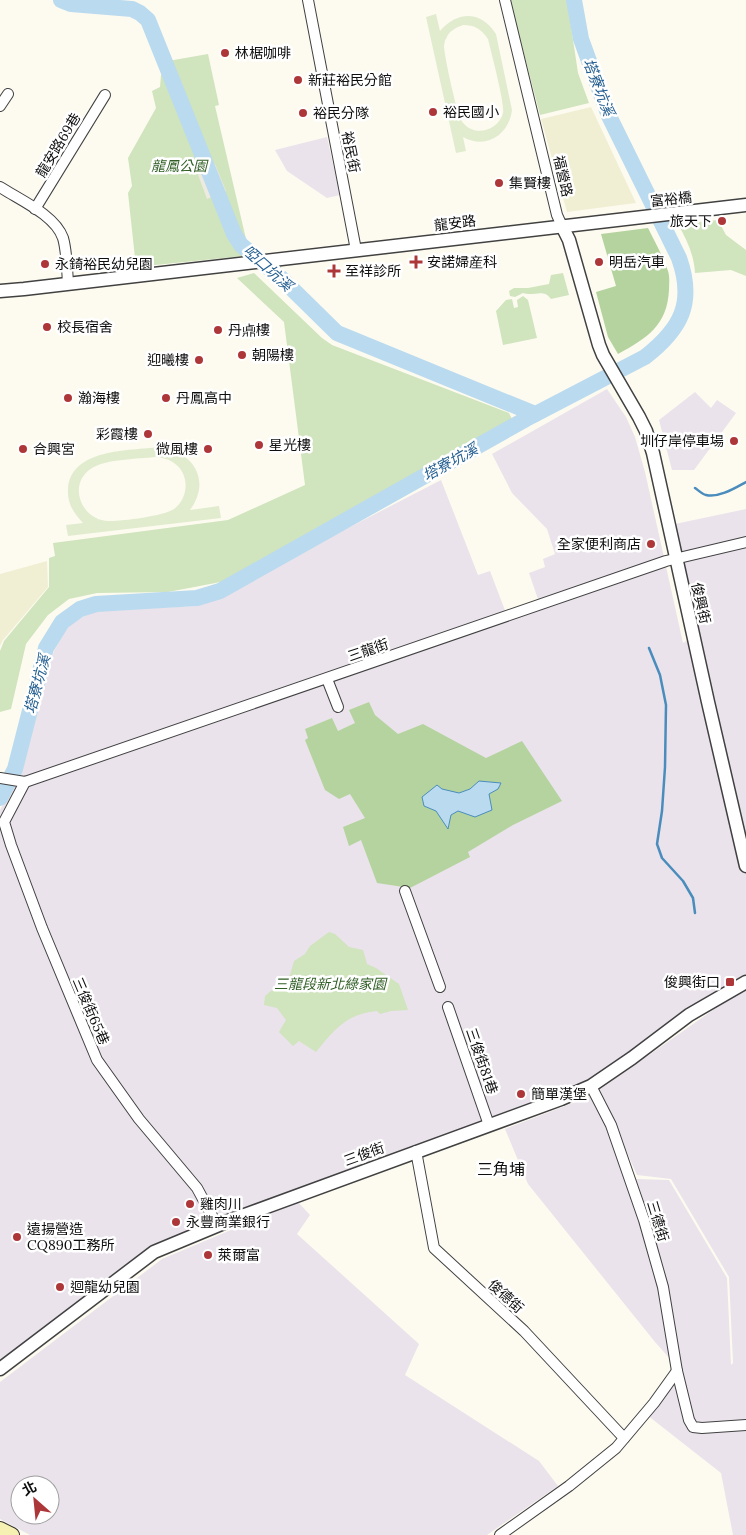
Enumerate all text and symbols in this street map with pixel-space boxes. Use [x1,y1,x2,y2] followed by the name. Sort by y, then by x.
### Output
[235,44,291,62] place label: 林椐咖啡
[219,47,231,59] marker: 林椐咖啡
[579,56,619,120] water label: 塔寮坑溪
[308,71,392,89] place label: 新莊裕民分館
[292,74,304,86] marker: 新莊裕民分館
[443,103,499,121] place label: 裕民國小
[313,104,369,122] place label: 裕民分隊
[427,106,439,118] marker: 裕民國小
[297,107,309,119] marker: 裕民分隊
[32,109,84,181] street label: 龍安路69巷
[338,130,364,174] street label: 裕民街
[550,154,576,198] street label: 福營路
[151,157,209,175] park label: 龍鳳公園
[509,174,551,192] place label: 集賢樓
[493,177,505,189] marker: 集賢樓
[649,188,693,210] street label: 富裕橋
[433,212,477,234] street label: 龍安路
[670,212,712,230] place label: 旅天下
[716,215,728,227] marker: 旅天下
[239,241,298,296] water label: 啞口坑溪
[427,253,497,271] place label: 安諾婦産科
[609,253,665,271] place label: 明岳汽車
[55,255,153,273] place label: 永錡裕民幼兒園
[409,255,423,269] marker: 安諾婦産科
[593,256,605,268] marker: 明岳汽車
[39,258,51,270] marker: 永錡裕民幼兒園
[345,262,401,280] place label: 至祥診所
[327,264,341,278] marker: 至祥診所
[57,318,113,336] place label: 校長宿舍
[41,321,53,333] marker: 校長宿舍
[228,321,270,339] place label: 丹鼑樓
[212,324,224,336] marker: 丹鼑樓
[252,346,294,364] place label: 朝陽樓
[236,349,248,361] marker: 朝陽樓
[147,351,189,369] place label: 迎曦樓
[193,354,205,366] marker: 迎曦樓
[78,389,120,407] place label: 瀚海樓
[176,389,232,407] place label: 丹鳳高中
[62,392,74,404] marker: 瀚海樓
[160,392,172,404] marker: 丹鳳高中
[96,425,138,443] place label: 彩霞樓
[142,428,154,440] marker: 彩霞樓
[640,432,724,450] place label: 圳仔岸停車場
[728,435,740,447] marker: 圳仔岸停車場
[269,436,311,454] place label: 星光樓
[419,438,483,485] water label: 塔寮坑溪
[253,439,265,451] marker: 星光樓
[33,440,75,458] place label: 合興宮
[156,440,198,458] place label: 微風樓
[17,443,29,455] marker: 合興宮
[202,443,214,455] marker: 微風樓
[557,535,641,553] place label: 全家便利商店
[645,538,657,550] marker: 全家便利商店
[688,581,714,625] street label: 俊興街
[345,635,391,665] street label: 三龍街
[20,651,54,715] water label: 塔寮坑溪
[664,973,720,991] place label: 俊興街口
[69,974,113,1048] street label: 三俊街65巷
[274,975,388,993] park label: 三龍段新北綠家園
[724,976,736,988] marker: 俊興街口
[462,1025,502,1097] street label: 三俊街81巷
[531,1085,587,1103] place label: 簡單漢堡
[515,1088,527,1100] marker: 簡單漢堡
[341,1138,387,1170] street label: 三俊街
[477,1159,525,1179] district label: 三角埔
[200,1195,242,1213] place label: 雞肉川
[184,1198,196,1210] marker: 雞肉川
[643,1198,673,1244] street label: 三德街
[186,1213,270,1231] place label: 永豐商業銀行
[170,1216,182,1228] marker: 永豐商業銀行
[27,1220,115,1254] place label: 遠揚營造 CQ890工務所
[11,1231,23,1243] marker: 遠揚營造 CQ890工務所
[218,1246,260,1264] place label: 萊爾富
[202,1249,214,1261] marker: 萊爾富
[484,1275,528,1317] street label: 俊德街
[70,1278,140,1296] place label: 迴龍幼兒園
[54,1281,66,1293] marker: 迴龍幼兒園
[10,1475,60,1525] north arrow
[19,1477,39,1500] text: 北

